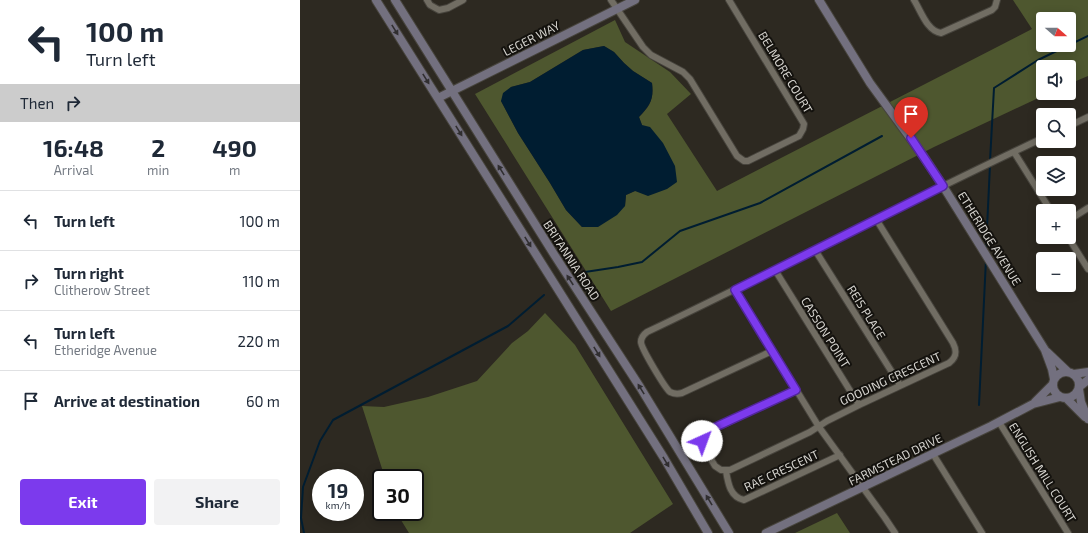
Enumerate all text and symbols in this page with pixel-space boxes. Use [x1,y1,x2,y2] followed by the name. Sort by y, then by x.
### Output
[1036,12,1076,52] north arrow
[1036,12,1076,292] map controls
[86,14,164,48] text: 100 m
[20,16,72,68] icon: left
[500,18,562,58] street label: LEGER WAY
[391,25,399,35] one-way arrow
[756,29,816,115] street label: BELMORE COURT
[86,48,156,70] text: Turn left
[1036,60,1076,100] button: sound
[422,74,430,84] one-way arrow
[62,92,84,114] icon: right
[20,94,54,112] text: Then
[894,97,928,138] pin
[900,103,922,125] icon: arrive
[1036,108,1076,148] button: search
[455,126,463,136] one-way arrow
[43,133,104,162] text: 16:48
[151,133,165,162] text: 2
[212,133,257,162] text: 490
[1036,156,1076,196] button: layers
[54,162,93,178] text: Arrival
[147,162,169,178] text: min
[229,162,240,178] text: m
[498,164,505,176] one-way arrow
[955,189,1025,288] street label: ETHERIDGE AVENUE
[1036,204,1076,244] button: +
[20,210,42,232] icon: left
[54,212,115,230] text: Turn left
[239,212,280,230] text: 100 m
[541,217,603,303] street label: BRITANNIA ROAD
[524,236,532,247] one-way arrow
[1036,252,1076,292] button: −
[54,264,124,282] text: Turn right
[20,270,42,292] icon: right
[243,272,280,290] text: 110 m
[566,275,574,285] one-way arrow
[54,282,150,298] text: Clitherow Street
[845,282,889,342] street label: REIS PLACE
[799,294,853,370] street label: CASSON POINT
[54,324,115,342] text: Turn left
[20,330,42,352] icon: left
[238,332,280,350] text: 220 m
[54,342,157,358] text: Etheridge Avenue
[593,347,601,357] one-way arrow
[837,348,943,408] street label: GOODING CRESCENT
[637,384,645,394] one-way arrow
[20,390,42,412] icon: arrive
[54,392,200,410] text: Arrive at destination
[246,392,280,410] text: 60 m
[681,420,723,462] position arrow
[1007,420,1079,524] street label: ENGLISH MILL COURT
[846,430,944,488] street label: FARMSTEAD DRIVE
[741,447,821,493] street label: RAE CRESCENT
[662,457,670,467] one-way arrow
[372,469,424,521] speed limit sign: 30
[328,478,348,502] text: 19
[20,479,146,525] button: Exit
[154,479,280,525] button: Share
[705,494,712,506] one-way arrow
[326,499,350,511] text: km/h

